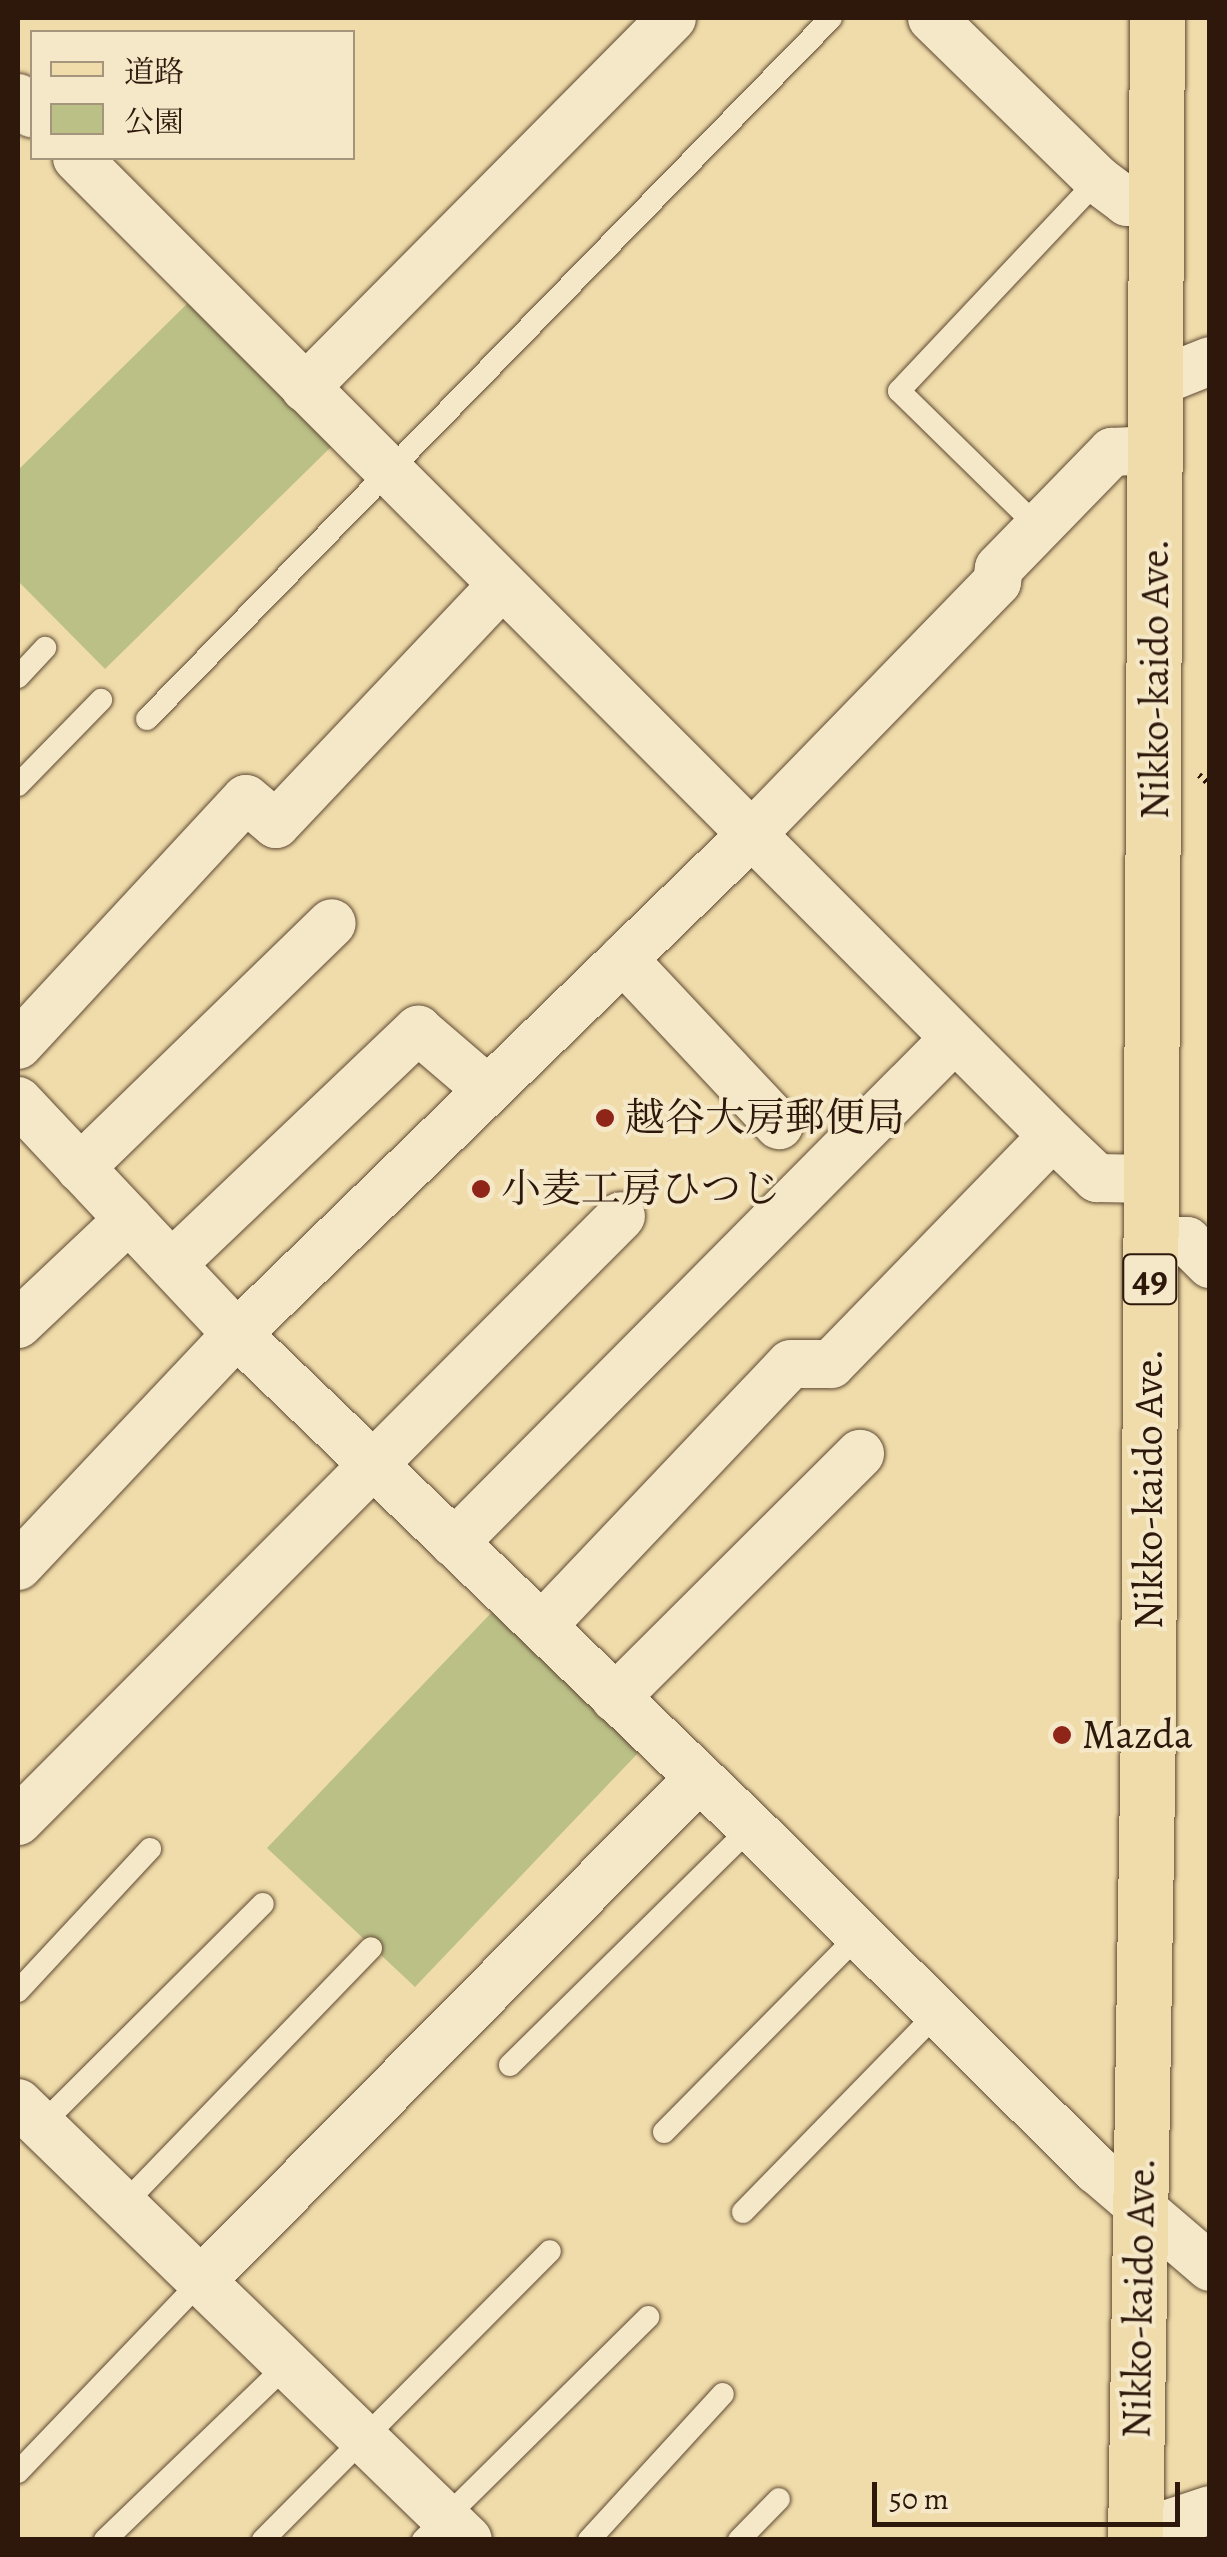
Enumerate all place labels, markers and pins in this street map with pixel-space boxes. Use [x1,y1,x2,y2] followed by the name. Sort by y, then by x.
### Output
[625,1094,905,1142] place label: 越谷大房郵便局
[594,1107,616,1129] marker: 越谷大房郵便局
[501,1165,781,1213] place label: 小麦工房ひつじ
[470,1178,492,1200] marker: 小麦工房ひつじ
[1082,1711,1193,1759] place label: Mazda
[1051,1724,1073,1746] marker: Mazda

